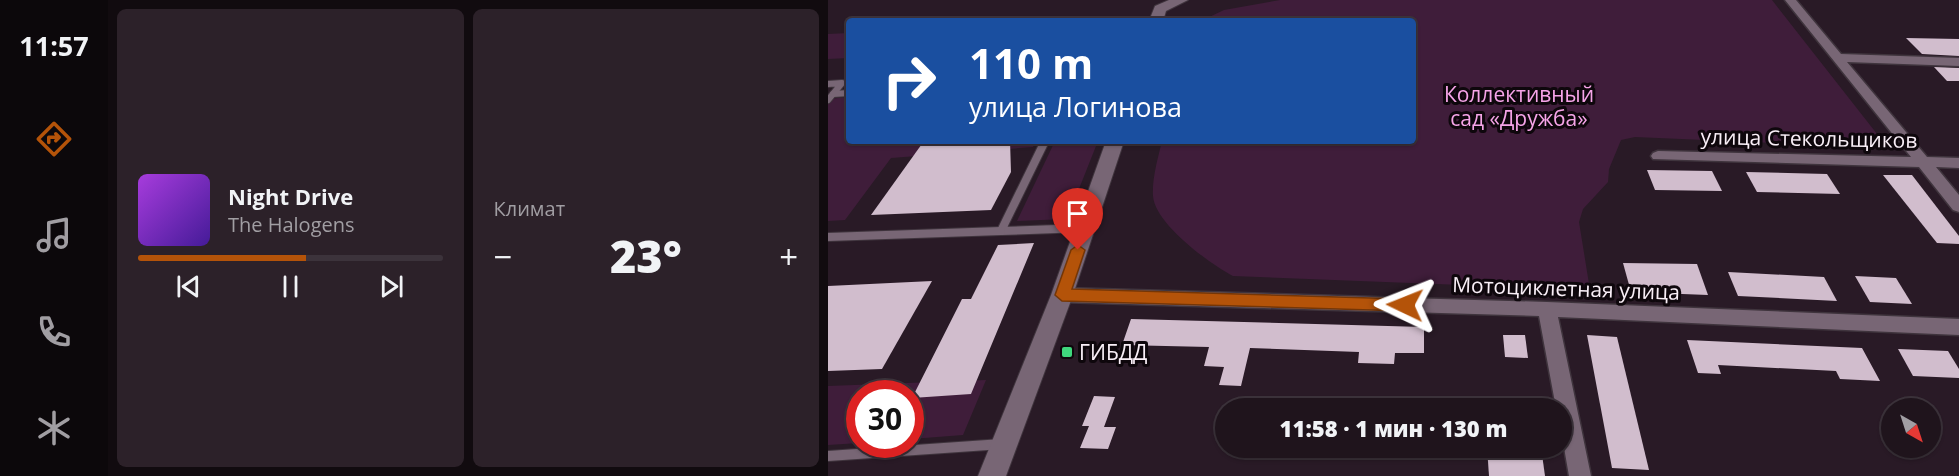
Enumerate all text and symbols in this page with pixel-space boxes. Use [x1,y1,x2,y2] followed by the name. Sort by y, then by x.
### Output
[19,27,89,64] text: 11:57
[969,34,1093,91] text: 110 m
[870,42,948,120] icon: right
[1444,80,1594,132] park label: Коллективный сад «Дружба»
[969,88,1182,125] text: улица Логинова
[33,118,75,160] icon: directions
[1700,122,1918,154] street label: улица Стекольщиков
[228,181,353,211] text: Night Drive
[1052,188,1103,250] pin
[494,195,565,222] text: Климат
[1061,197,1094,230] icon: arrive
[228,211,355,238] text: The Halogens
[33,214,75,256] icon: music
[610,225,682,286] text: 23°
[494,234,512,279] text: −
[779,234,798,279] text: +
[172,270,205,303] icon: previous
[274,270,307,303] icon: pause
[375,270,408,303] icon: next
[1452,270,1680,306] street label: Мотоциклетная улица
[1373,273,1437,337] position arrow
[33,311,75,353] icon: phone
[1079,338,1147,366] place label: ГИБДД
[1060,345,1074,359] marker: ГИБДД
[846,380,924,458] speed limit sign: 30
[1881,398,1941,458] north arrow
[1881,398,1941,458] map controls
[33,407,75,449] icon: climate
[1280,413,1507,443] text: 11:58 · 1 мин · 130 m

